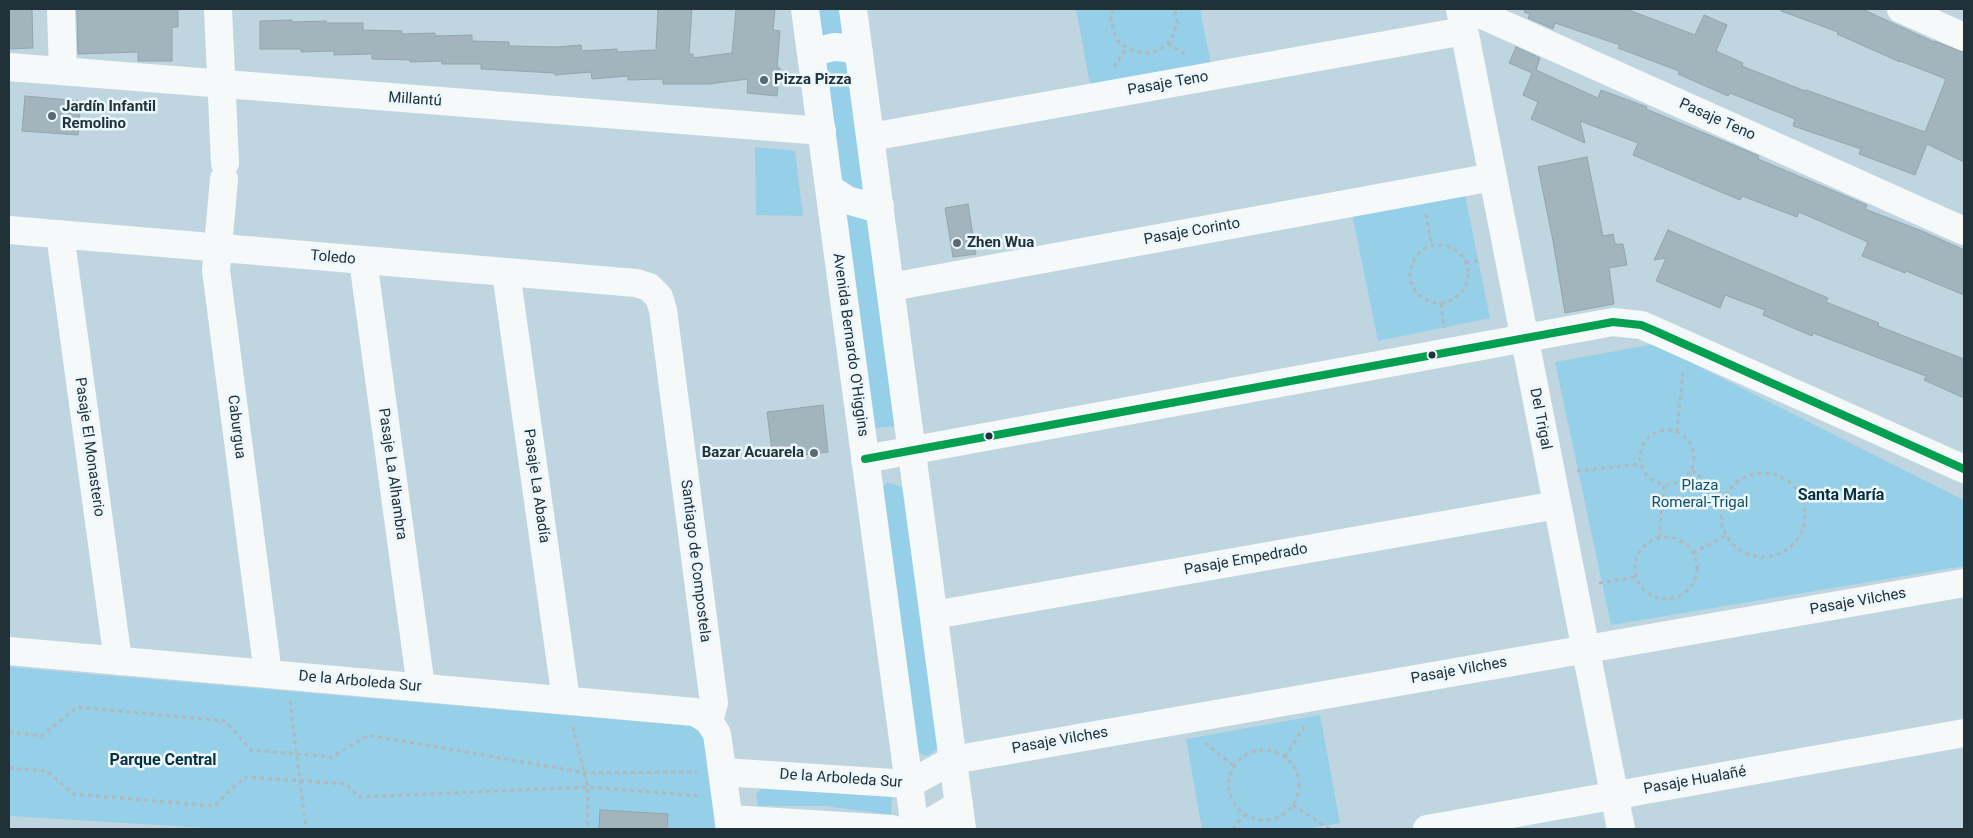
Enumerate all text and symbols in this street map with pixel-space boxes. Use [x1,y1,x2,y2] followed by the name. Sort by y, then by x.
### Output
[1126,68,1210,100] street label: Pasaje Teno
[774,71,852,89] place label: Pizza Pizza
[758,74,770,86] marker: Pizza Pizza
[388,89,442,111] street label: Millantú
[1676,95,1758,145] street label: Pasaje Teno
[62,98,156,133] place label: Jardín Infantil Remolino
[46,110,58,122] marker: Jardín Infantil Remolino
[1142,215,1242,249] street label: Pasaje Corinto
[967,234,1034,252] place label: Zhen Wua
[951,237,963,249] marker: Zhen Wua
[310,247,356,269] street label: Toledo
[828,252,872,438] street label: Avenida Bernardo O'Higgins
[1427,350,1437,360] unlabelled marker
[70,376,108,518] street label: Pasaje El Monasterio
[1525,387,1555,451] street label: Del Trigal
[223,394,249,460] street label: Caburgua
[374,407,410,541] street label: Pasaje La Alhambra
[519,428,553,544] street label: Pasaje La Abadía
[984,431,994,441] unlabelled marker
[702,444,804,462] place label: Bazar Acuarela
[808,447,820,459] marker: Bazar Acuarela
[1651,477,1749,512] park label: Plaza Romeral-Trigal
[676,479,714,643] street label: Santiago de Compostela
[1798,486,1884,506] district label: Santa María
[1183,540,1309,580] street label: Pasaje Empedrado
[1808,585,1908,619] street label: Pasaje Vilches
[1409,654,1509,688] street label: Pasaje Vilches
[298,668,422,696] street label: De la Arboleda Sur
[1010,724,1110,758] street label: Pasaje Vilches
[110,751,216,771] district label: Parque Central
[1642,763,1748,799] street label: Pasaje Hualañé
[779,766,903,792] street label: De la Arboleda Sur

